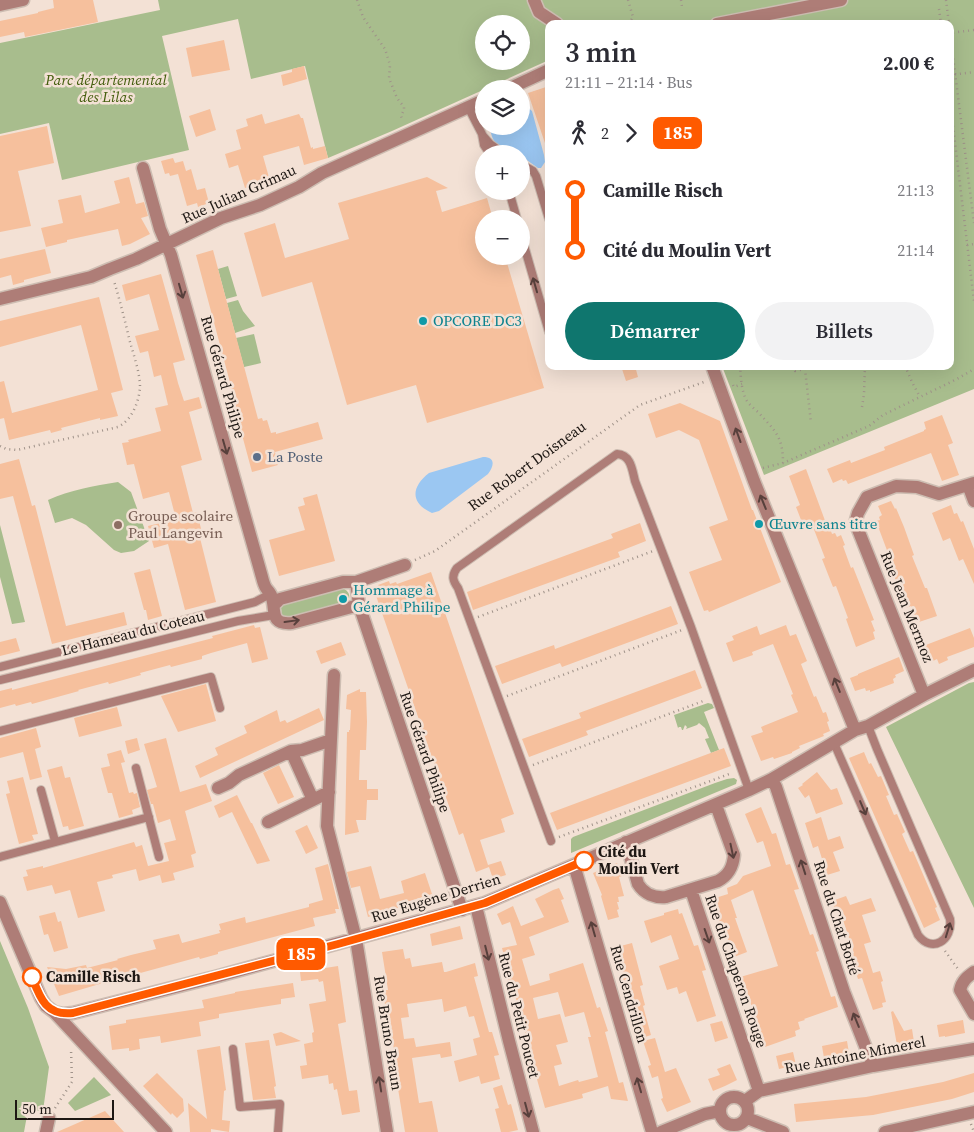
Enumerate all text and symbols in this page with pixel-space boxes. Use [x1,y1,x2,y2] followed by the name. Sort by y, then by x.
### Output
[475,15,530,265] map controls
[475,15,530,70] button: locate
[565,33,637,71] text: 3 min
[883,50,934,76] text: 2.00 €
[44,69,168,107] park label: Parc départemental des Lilas
[565,71,693,93] text: 21:11 – 21:14 · Bus
[475,80,530,135] button: layers
[565,119,593,147] icon: walk
[617,119,645,147] icon: forward
[663,120,692,145] text: 185
[601,122,609,144] text: 2
[475,145,530,200] button: +
[178,159,300,228] street label: Rue Julian Grimau
[603,177,723,203] text: Camille Risch
[897,179,934,201] text: 21:13
[475,210,530,265] button: −
[603,237,771,263] text: Cité du Moulin Vert
[897,239,934,261] text: 21:14
[530,277,540,293] one-way arrow
[177,282,186,298] one-way arrow
[565,302,745,360] button: Démarrer
[755,302,934,360] button: Billets
[433,310,522,331] place label: OPCORE DC3
[196,313,251,441] street label: Rue Gérard Philipe
[417,315,429,327] marker: OPCORE DC3
[463,415,590,516] street label: Rue Robert Doisneau
[732,428,742,443] one-way arrow
[221,439,231,455] one-way arrow
[267,446,323,467] place label: La Poste
[251,451,263,463] marker: La Poste
[757,495,767,510] one-way arrow
[128,505,234,543] place label: Groupe scolaire Paul Langevin
[769,513,878,534] place label: Œuvre sans titre
[753,518,765,530] marker: Œuvre sans titre
[112,519,124,531] marker: Groupe scolaire Paul Langevin
[876,548,939,666] street label: Rue Jean Mermoz
[353,579,451,617] place label: Hommage à Gérard Philipe
[337,593,349,605] marker: Hommage à Gérard Philipe
[59,604,207,660] street label: Le Hameau du Coteau
[284,616,300,626] one-way arrow
[832,678,841,693] one-way arrow
[395,689,456,815] street label: Rue Gérard Philipe
[858,800,868,815] one-way arrow
[598,841,680,879] place label: Cité du Moulin Vert
[728,842,737,858] one-way arrow
[574,851,594,871] marker: Cité du Moulin Vert
[809,858,866,978] street label: Rue du Chat Botté
[797,859,807,875] one-way arrow
[368,868,503,927] street label: Rue Eugène Derrien
[700,891,773,1051] street label: Rue du Chaperon Rouge
[587,922,597,938] one-way arrow
[944,922,953,938] one-way arrow
[703,928,712,943] one-way arrow
[272,938,330,970] line badge: 185
[286,941,316,966] text: 185
[605,942,654,1045] street label: Rue Cendrillon
[483,944,492,960] one-way arrow
[494,950,545,1080] street label: Rue du Petit Poucet
[46,966,141,987] place label: Camille Risch
[22,967,42,987] marker: Camille Risch
[369,974,408,1092] street label: Rue Bruno Braun
[850,1013,860,1028] one-way arrow
[782,1030,928,1079] street label: Rue Antoine Mimerel
[374,1076,384,1092] one-way arrow
[633,1078,643,1094] one-way arrow
[15,1097,114,1120] scale bar
[22,1099,52,1119] text: 50 m
[523,1102,532,1118] one-way arrow

